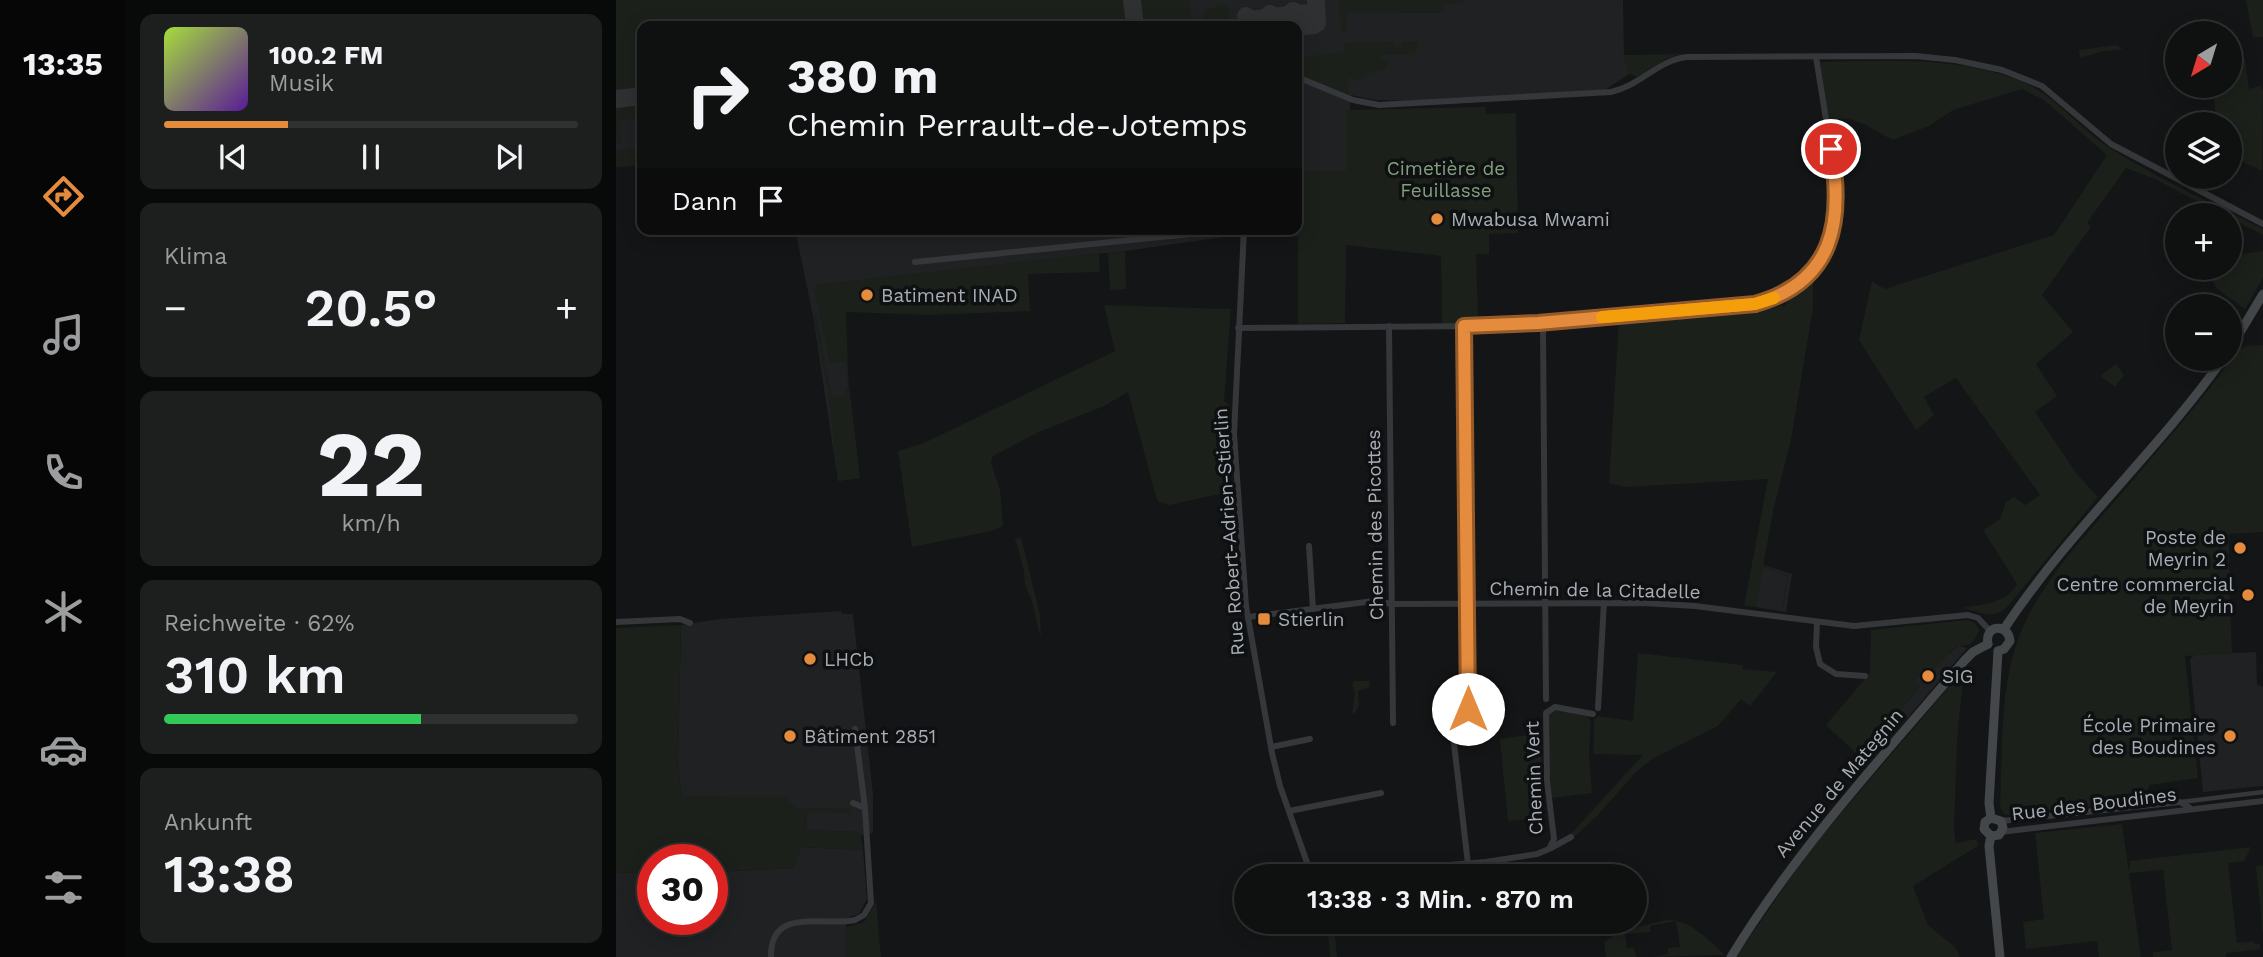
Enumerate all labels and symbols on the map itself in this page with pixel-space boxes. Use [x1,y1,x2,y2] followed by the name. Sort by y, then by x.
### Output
[2165,21,2242,98] north arrow
[1801,119,1861,179] pin
[1387,157,1505,202] park label: Cimetière de Feuillasse
[1451,208,1610,231] place label: Mwabusa Mwami
[1429,211,1445,227] marker: Mwabusa Mwami
[881,284,1018,307] place label: Batiment INAD
[859,287,875,303] marker: Batiment INAD
[1209,408,1249,656] street label: Rue Robert-Adrien-Stierlin
[1362,429,1388,621] street label: Chemin des Picottes
[2145,526,2226,571] place label: Poste de Meyrin 2
[2232,540,2248,556] marker: Poste de Meyrin 2
[2057,573,2234,618] place label: Centre commercial de Meyrin
[1489,577,1701,603] street label: Chemin de la Citadelle
[2240,587,2256,603] marker: Centre commercial de Meyrin
[1278,608,1345,631] place label: Stierlin
[1256,611,1272,627] marker: Stierlin
[824,648,874,671] place label: LHCb
[802,651,818,667] marker: LHCb
[1942,665,1974,688] place label: SIG
[1920,668,1936,684] marker: SIG
[1431,672,1505,746] position arrow
[1770,704,1908,862] street label: Avenue de Mategnin
[2082,714,2216,759] place label: École Primaire des Boudines
[1521,721,1547,835] street label: Chemin Vert
[804,725,936,748] place label: Bâtiment 2851
[782,728,798,744] marker: Bâtiment 2851
[2222,728,2238,744] marker: École Primaire des Boudines
[2010,782,2178,826] street label: Rue des Boudines
[637,844,728,935] speed limit sign: 30

